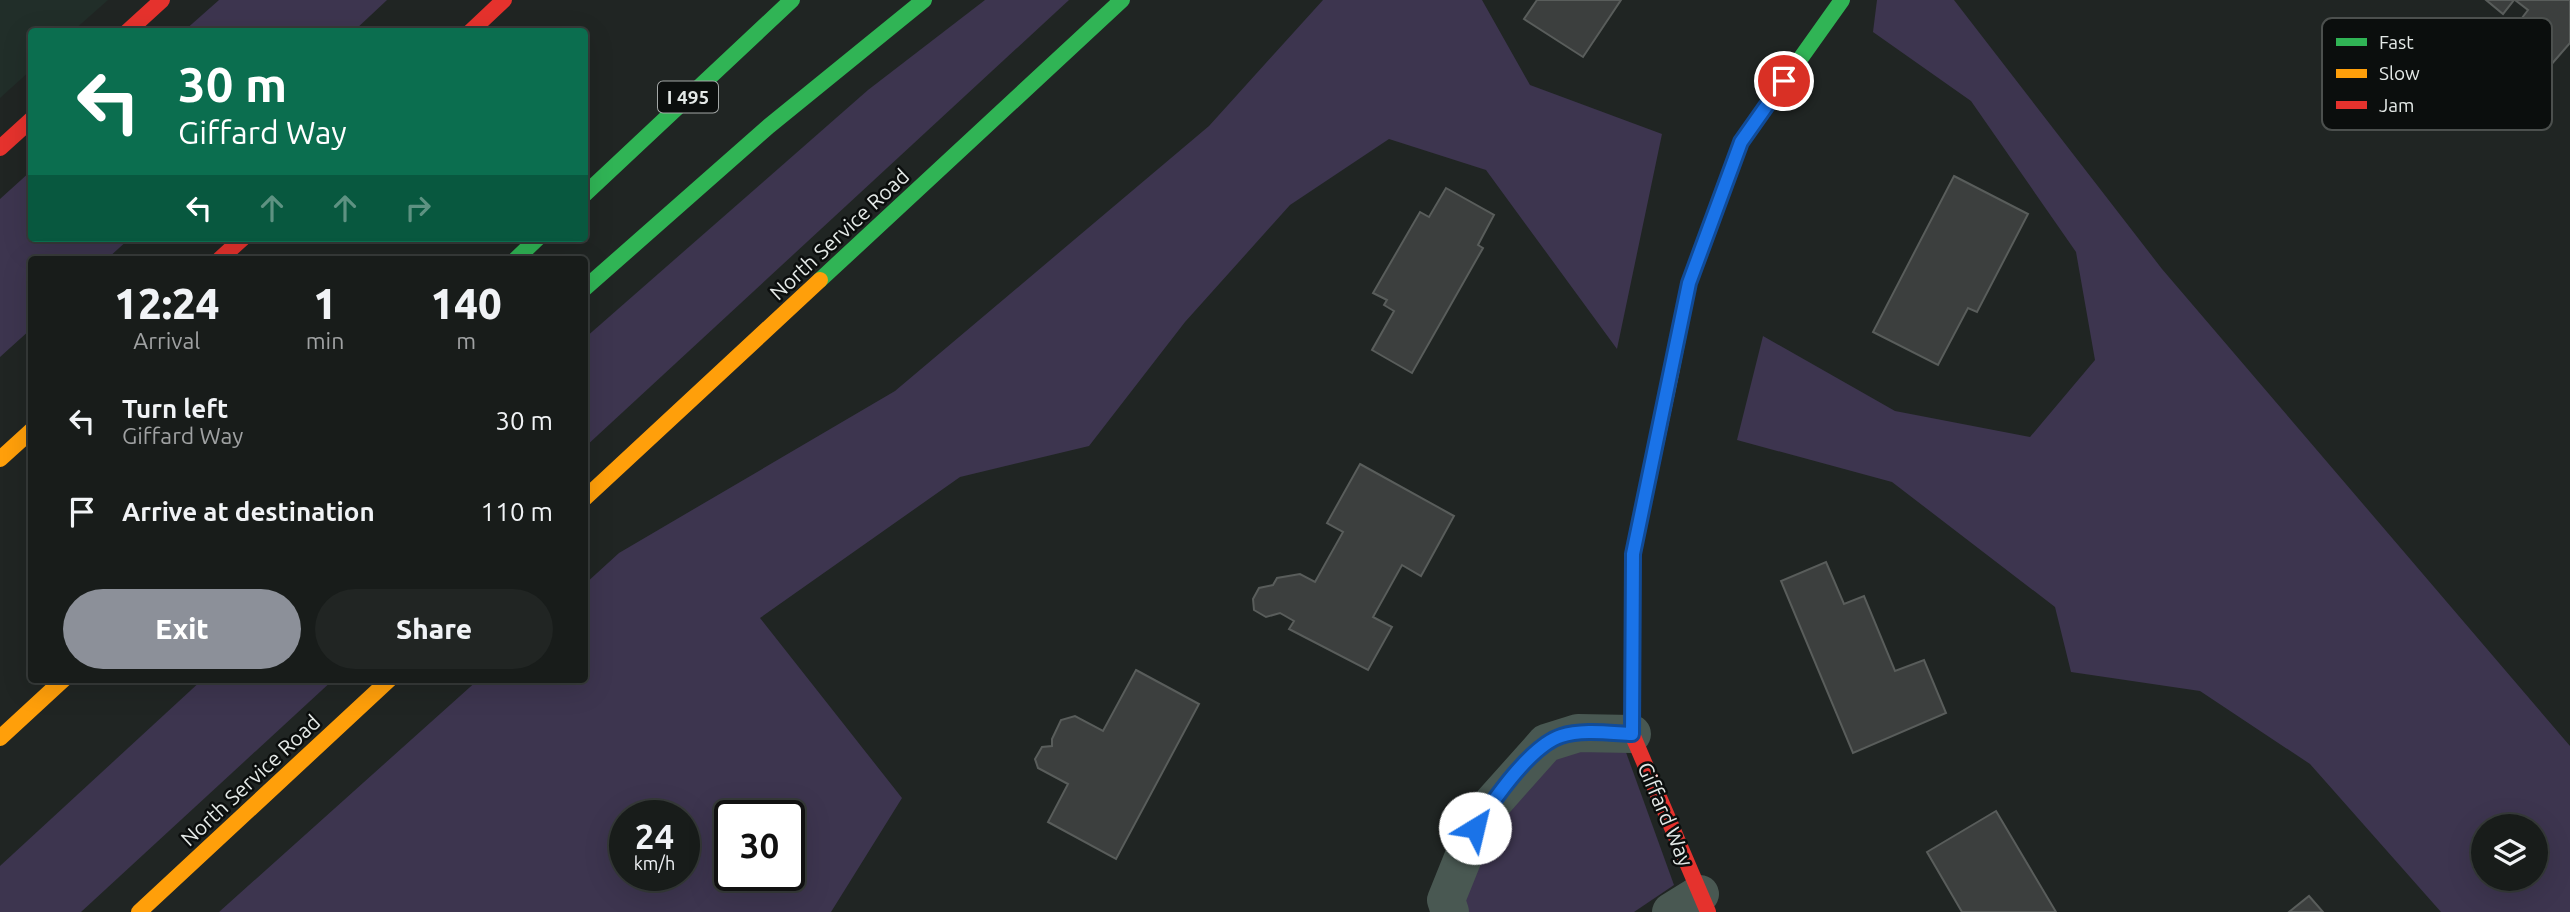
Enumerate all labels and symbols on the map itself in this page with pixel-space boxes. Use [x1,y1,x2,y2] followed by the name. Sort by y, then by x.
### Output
[2322,18,2552,130] legend
[2379,31,2414,53] text: Fast
[1754,51,1814,111] pin
[2379,62,2420,84] text: Slow
[658,82,718,113] road number: I 495
[2379,94,2415,116] text: Jam
[765,163,913,305] street label: North Service Road
[176,709,324,851] street label: North Service Road
[1633,758,1699,870] street label: Giffard Way
[1438,791,1512,865] position arrow
[714,800,805,891] speed limit sign: 30

